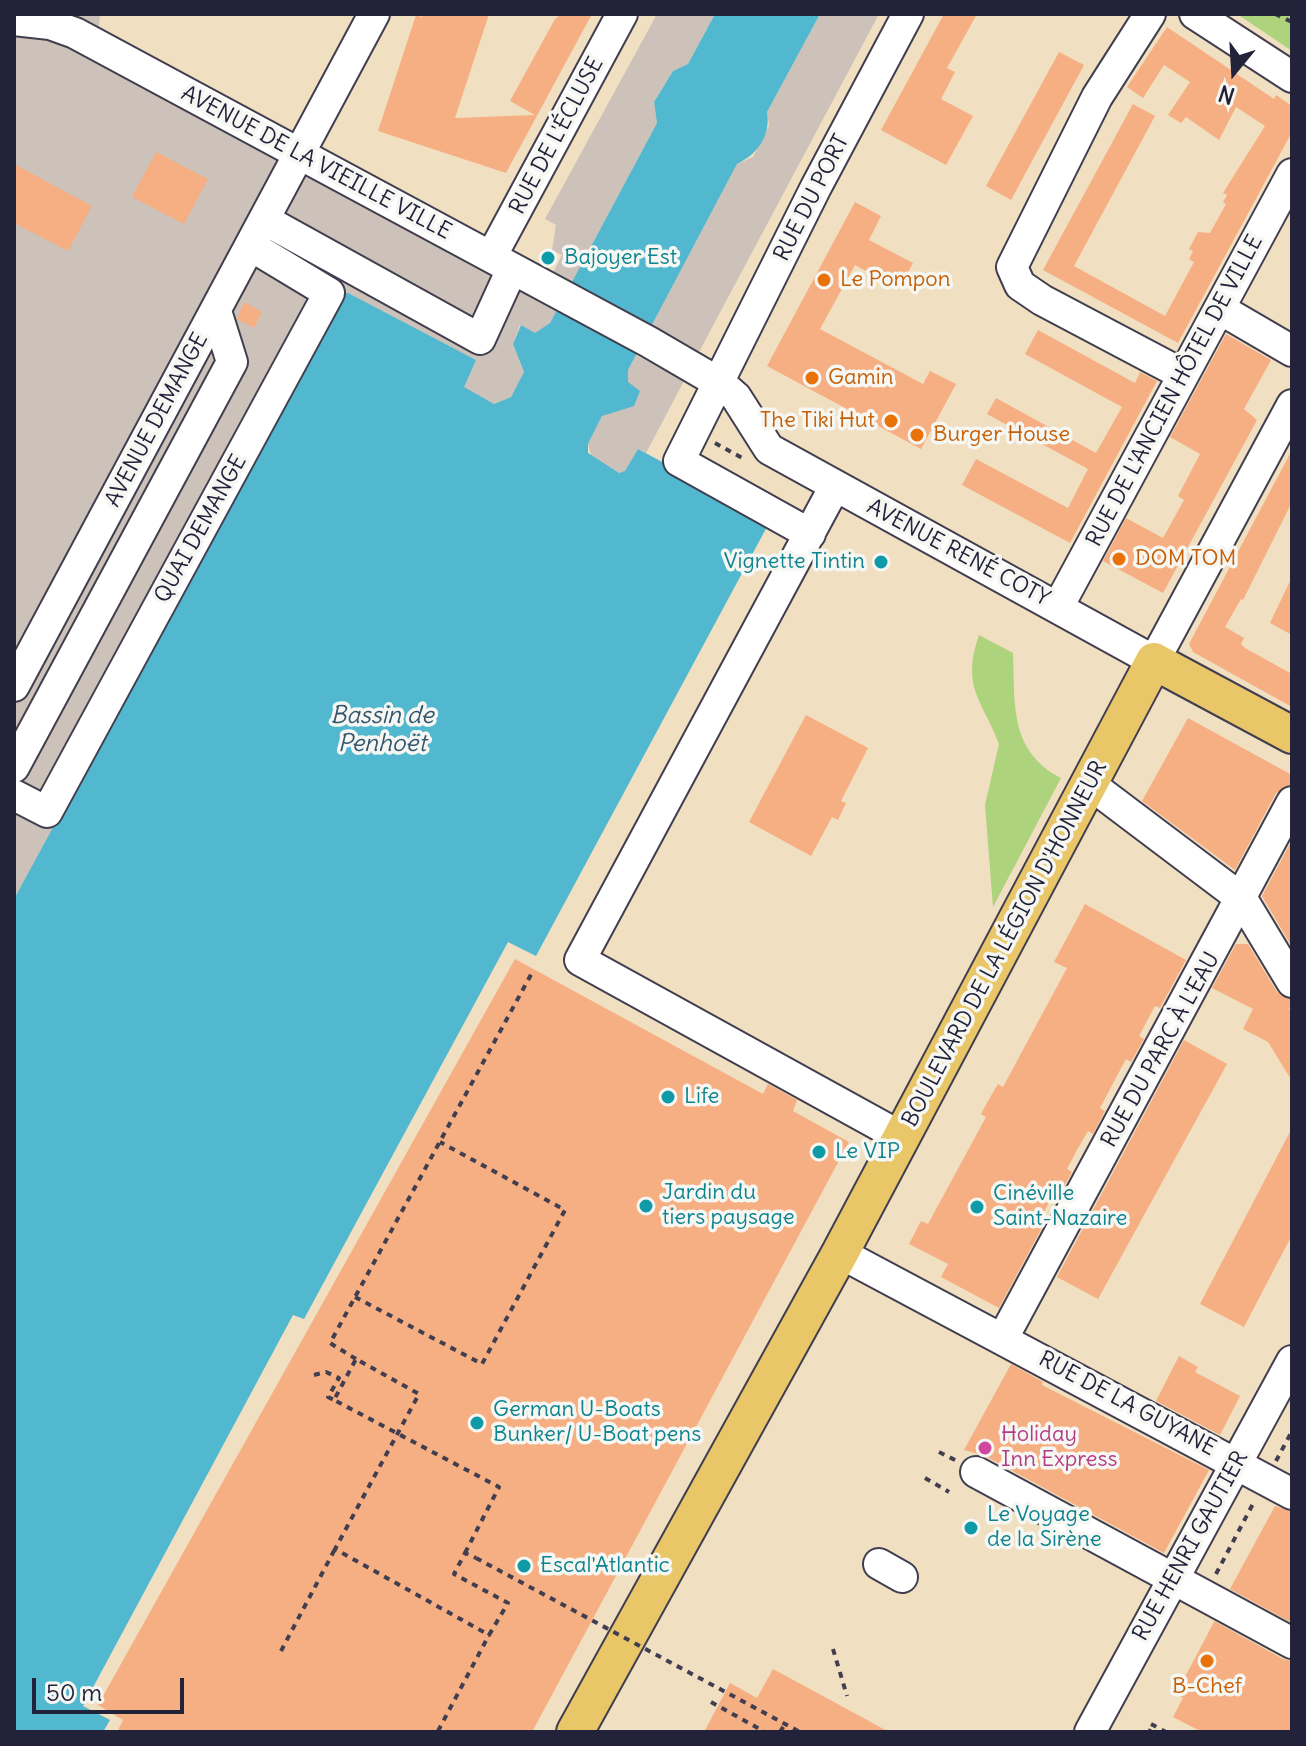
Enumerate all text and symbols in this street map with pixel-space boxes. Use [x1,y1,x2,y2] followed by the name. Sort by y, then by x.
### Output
[1194,32,1274,112] north arrow
[505,53,609,219] street label: RUE DE L'ÉCLUSE
[1215,79,1238,110] text: N
[177,80,455,246] street label: AVENUE DE LA VIEILLE VILLE
[769,130,855,266] street label: RUE DU PORT
[1081,231,1269,551] street label: RUE DE L'ANCIEN HÔTEL DE VILLE
[564,245,677,271] place label: Bajoyer Est
[539,249,557,267] marker: Bajoyer Est
[840,267,950,293] place label: Le Pompon
[815,271,833,289] marker: Le Pompon
[100,329,214,511] street label: AVENUE DEMANGE
[828,365,893,391] place label: Gamin
[803,369,821,387] marker: Gamin
[760,408,875,434] place label: The Tiki Hut
[882,412,900,430] marker: The Tiki Hut
[933,422,1070,448] place label: Burger House
[908,426,926,444] marker: Burger House
[149,450,253,608] street label: QUAI DEMANGE
[862,494,1054,612] street label: AVENUE RENÉ COTY
[1135,546,1236,572] place label: DOM TOM
[724,549,865,575] place label: Vignette Tintin
[1110,550,1128,568] marker: DOM TOM
[872,553,890,571] marker: Vignette Tintin
[330,702,434,758] water label: Bassin de Penhoët
[897,757,1113,1131] street label: BOULEVARD DE LA LÉGION D'HONNEUR
[1096,948,1226,1152] street label: RUE DU PARC À L'EAU
[684,1084,719,1110] place label: Life
[659,1088,677,1106] marker: Life
[835,1139,900,1165] place label: Le VIP
[810,1143,828,1161] marker: Le VIP
[662,1180,795,1232] place label: Jardin du tiers paysage
[993,1181,1127,1232] place label: Cinéville Saint-Nazaire
[637,1197,655,1215] marker: Jardin du tiers paysage
[968,1198,986,1216] marker: Cinéville Saint-Nazaire
[1034,1346,1220,1462] street label: RUE DE LA GUYANE
[493,1397,701,1448] place label: German U-Boats Bunker/ U-Boat pens
[468,1414,486,1432] marker: German U-Boats Bunker/ U-Boat pens
[1001,1422,1117,1474] place label: Holiday Inn Express
[976,1439,994,1457] marker: Holiday Inn Express
[1128,1446,1254,1646] street label: RUE HENRI GAUTIER
[987,1502,1102,1554] place label: Le Voyage de la Sirène
[962,1519,980,1537] marker: Le Voyage de la Sirène
[540,1553,670,1579] place label: Escal'Atlantic
[515,1557,533,1575] marker: Escal'Atlantic
[1198,1652,1216,1670] marker: B-Chef
[36,1662,188,1712] scale bar
[1172,1674,1242,1700] place label: B-Chef
[46,1677,102,1707] text: 50 m

